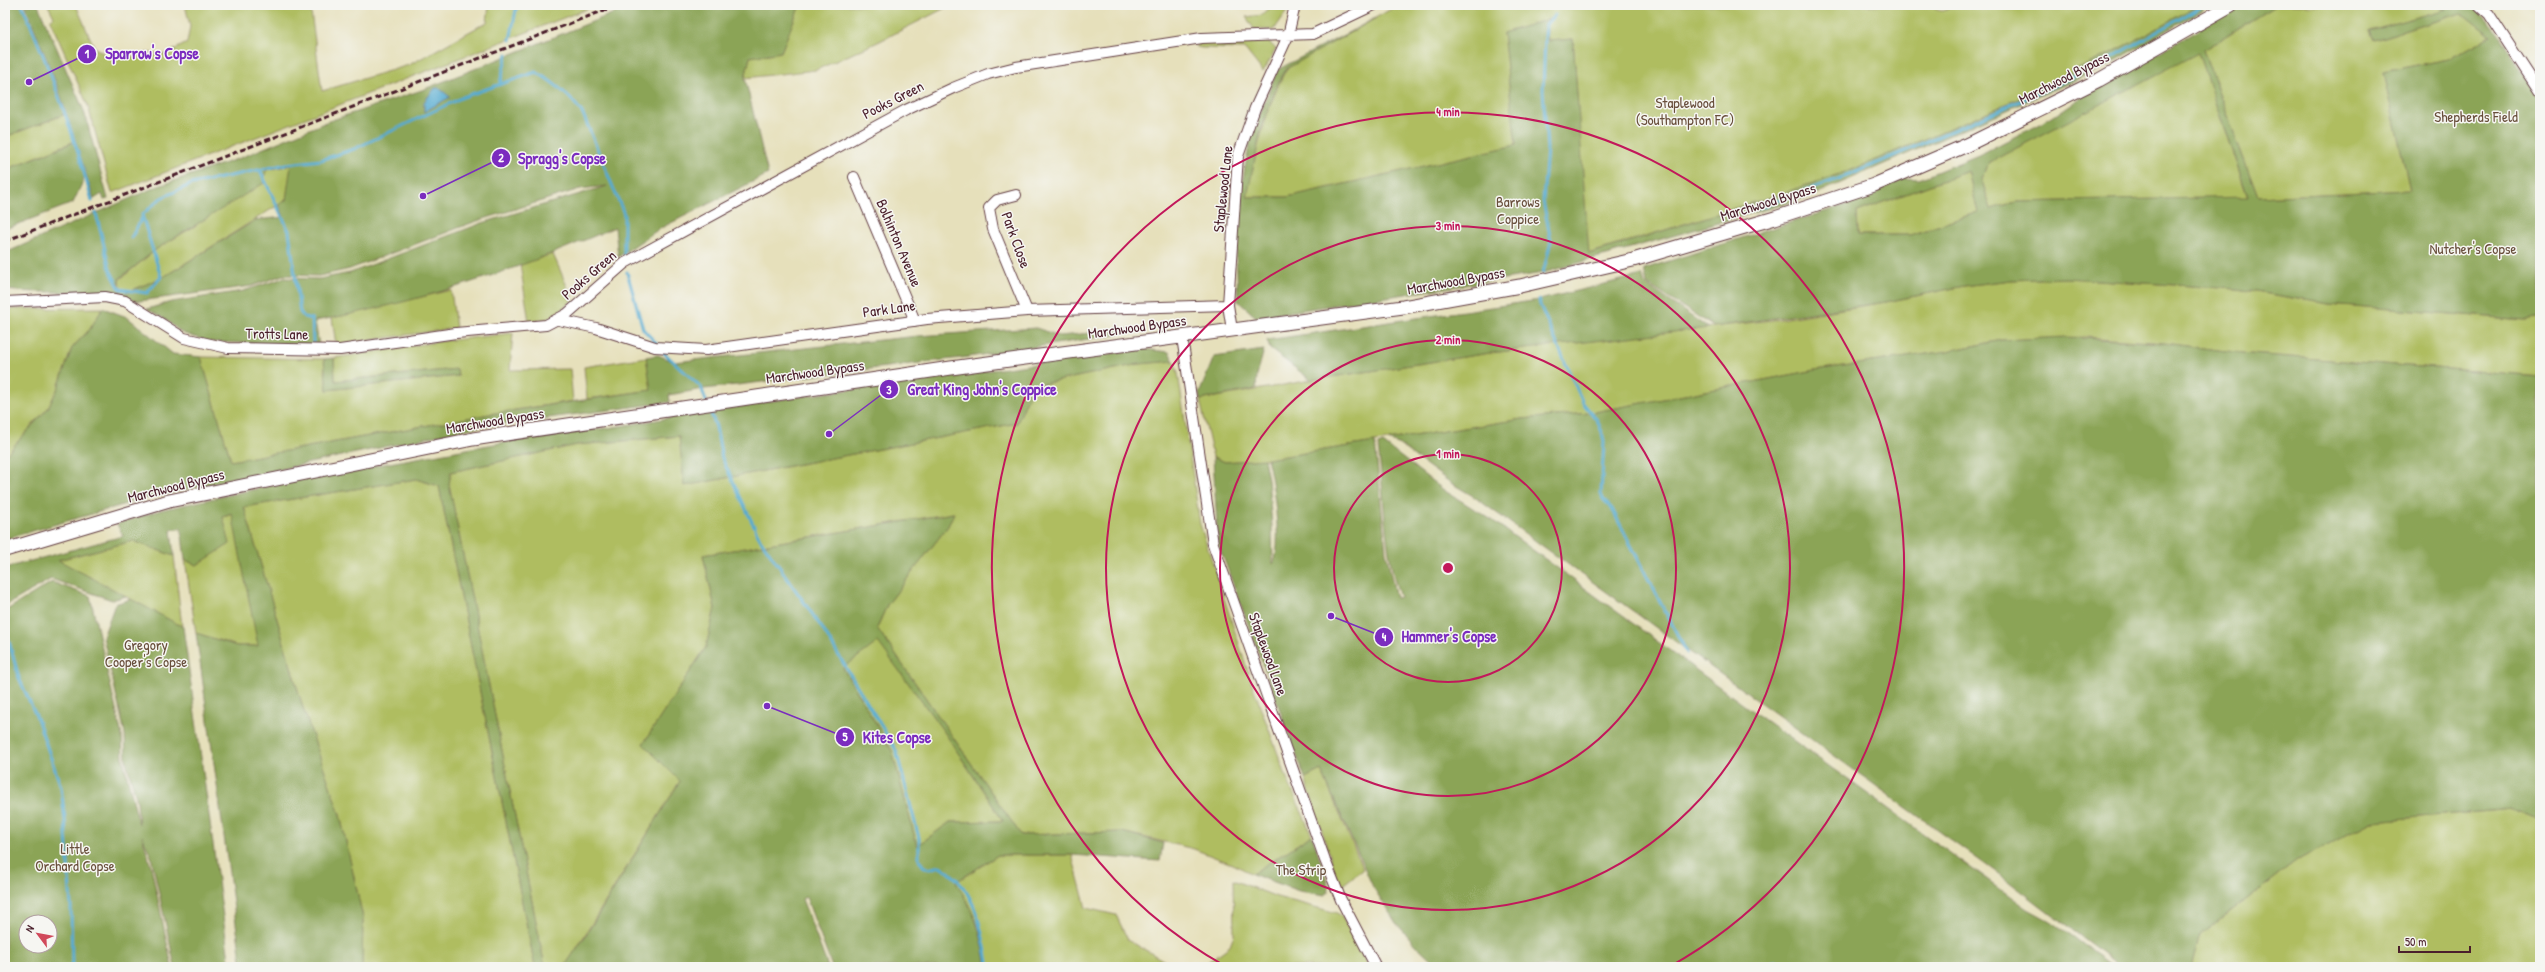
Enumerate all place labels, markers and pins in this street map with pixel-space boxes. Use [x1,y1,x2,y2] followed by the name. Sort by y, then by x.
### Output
[77,40,207,68] callout: Sparrow's Copse
[491,144,614,172] callout: Spragg's Copse
[879,375,1065,403] callout: Great King John's Coppice
[1441,561,1455,575] centre of rings
[1374,623,1505,651] callout: Hammer's Copse
[835,723,939,751] callout: Kites Copse

